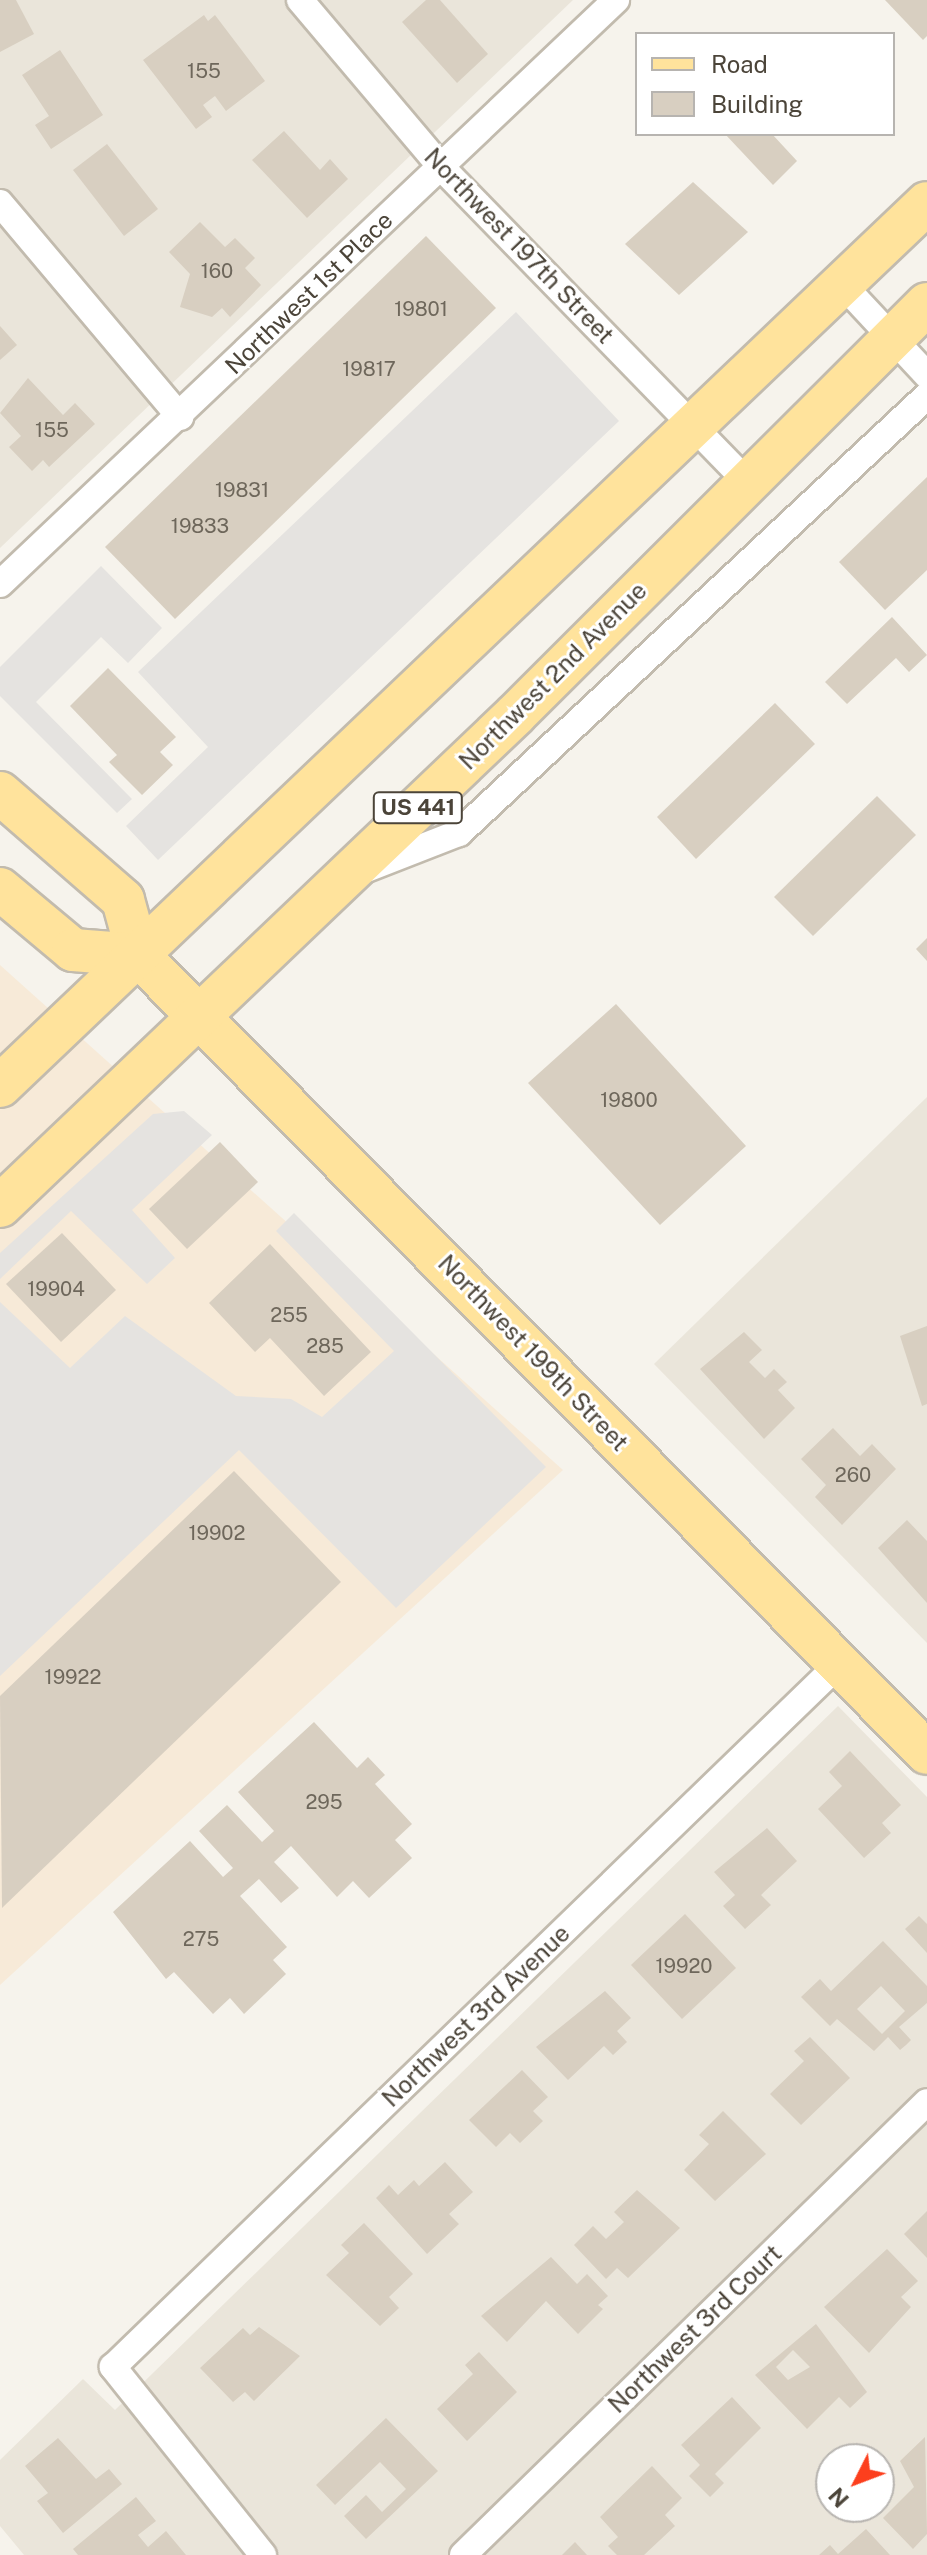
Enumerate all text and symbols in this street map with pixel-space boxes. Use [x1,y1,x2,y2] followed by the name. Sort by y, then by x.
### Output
[635,32,895,136] legend
[711,50,768,78] text: Road
[187,59,221,83] house number: 155
[711,90,803,118] text: Building
[418,142,620,350] street label: Northwest 197th Street
[219,206,399,380] street label: Northwest 1st Place
[201,259,233,283] house number: 160
[394,297,448,321] house number: 19801
[342,357,396,381] house number: 19817
[35,418,69,442] house number: 155
[215,478,269,502] house number: 19831
[171,514,229,538] house number: 19833
[453,576,653,776] street label: Northwest 2nd Avenue
[372,790,464,826] road number: US 441
[600,1088,658,1112] house number: 19800
[432,1249,634,1457] street label: Northwest 199th Street
[27,1277,85,1301] house number: 19904
[270,1303,308,1327] house number: 255
[306,1334,344,1358] house number: 285
[835,1463,871,1487] house number: 260
[188,1521,246,1545] house number: 19902
[45,1665,101,1689] house number: 19922
[305,1790,343,1814] house number: 295
[376,1919,576,2113] street label: Northwest 3rd Avenue
[183,1927,219,1951] house number: 275
[655,1954,713,1978] house number: 19920
[603,2239,787,2419] street label: Northwest 3rd Court
[815,2443,895,2523] north arrow
[823,2483,854,2513] text: N

